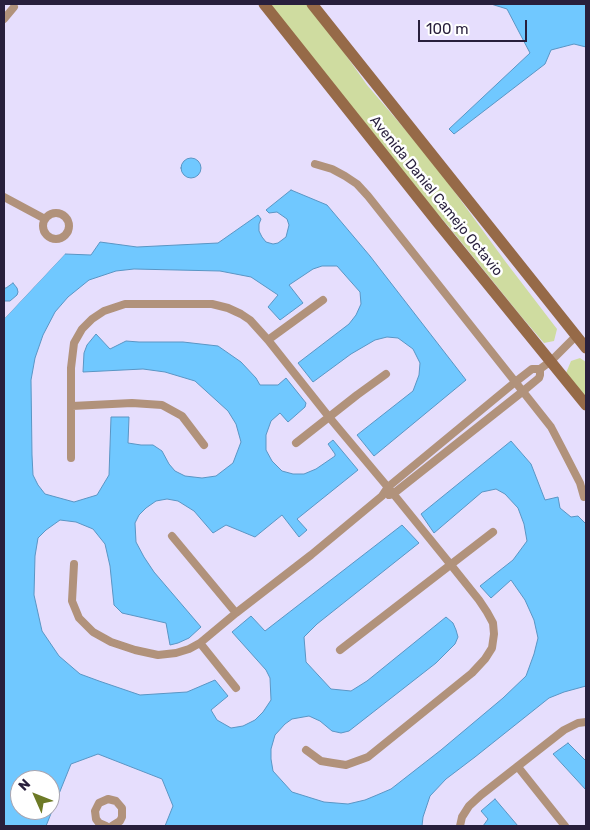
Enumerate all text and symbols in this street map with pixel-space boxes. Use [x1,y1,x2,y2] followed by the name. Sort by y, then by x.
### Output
[420,10,529,42] scale bar
[426,20,468,38] text: 100 m
[366,112,506,280] street label: Avenida Daniel Camejo Octavio
[10,770,60,820] north arrow
[15,775,34,794] text: N

